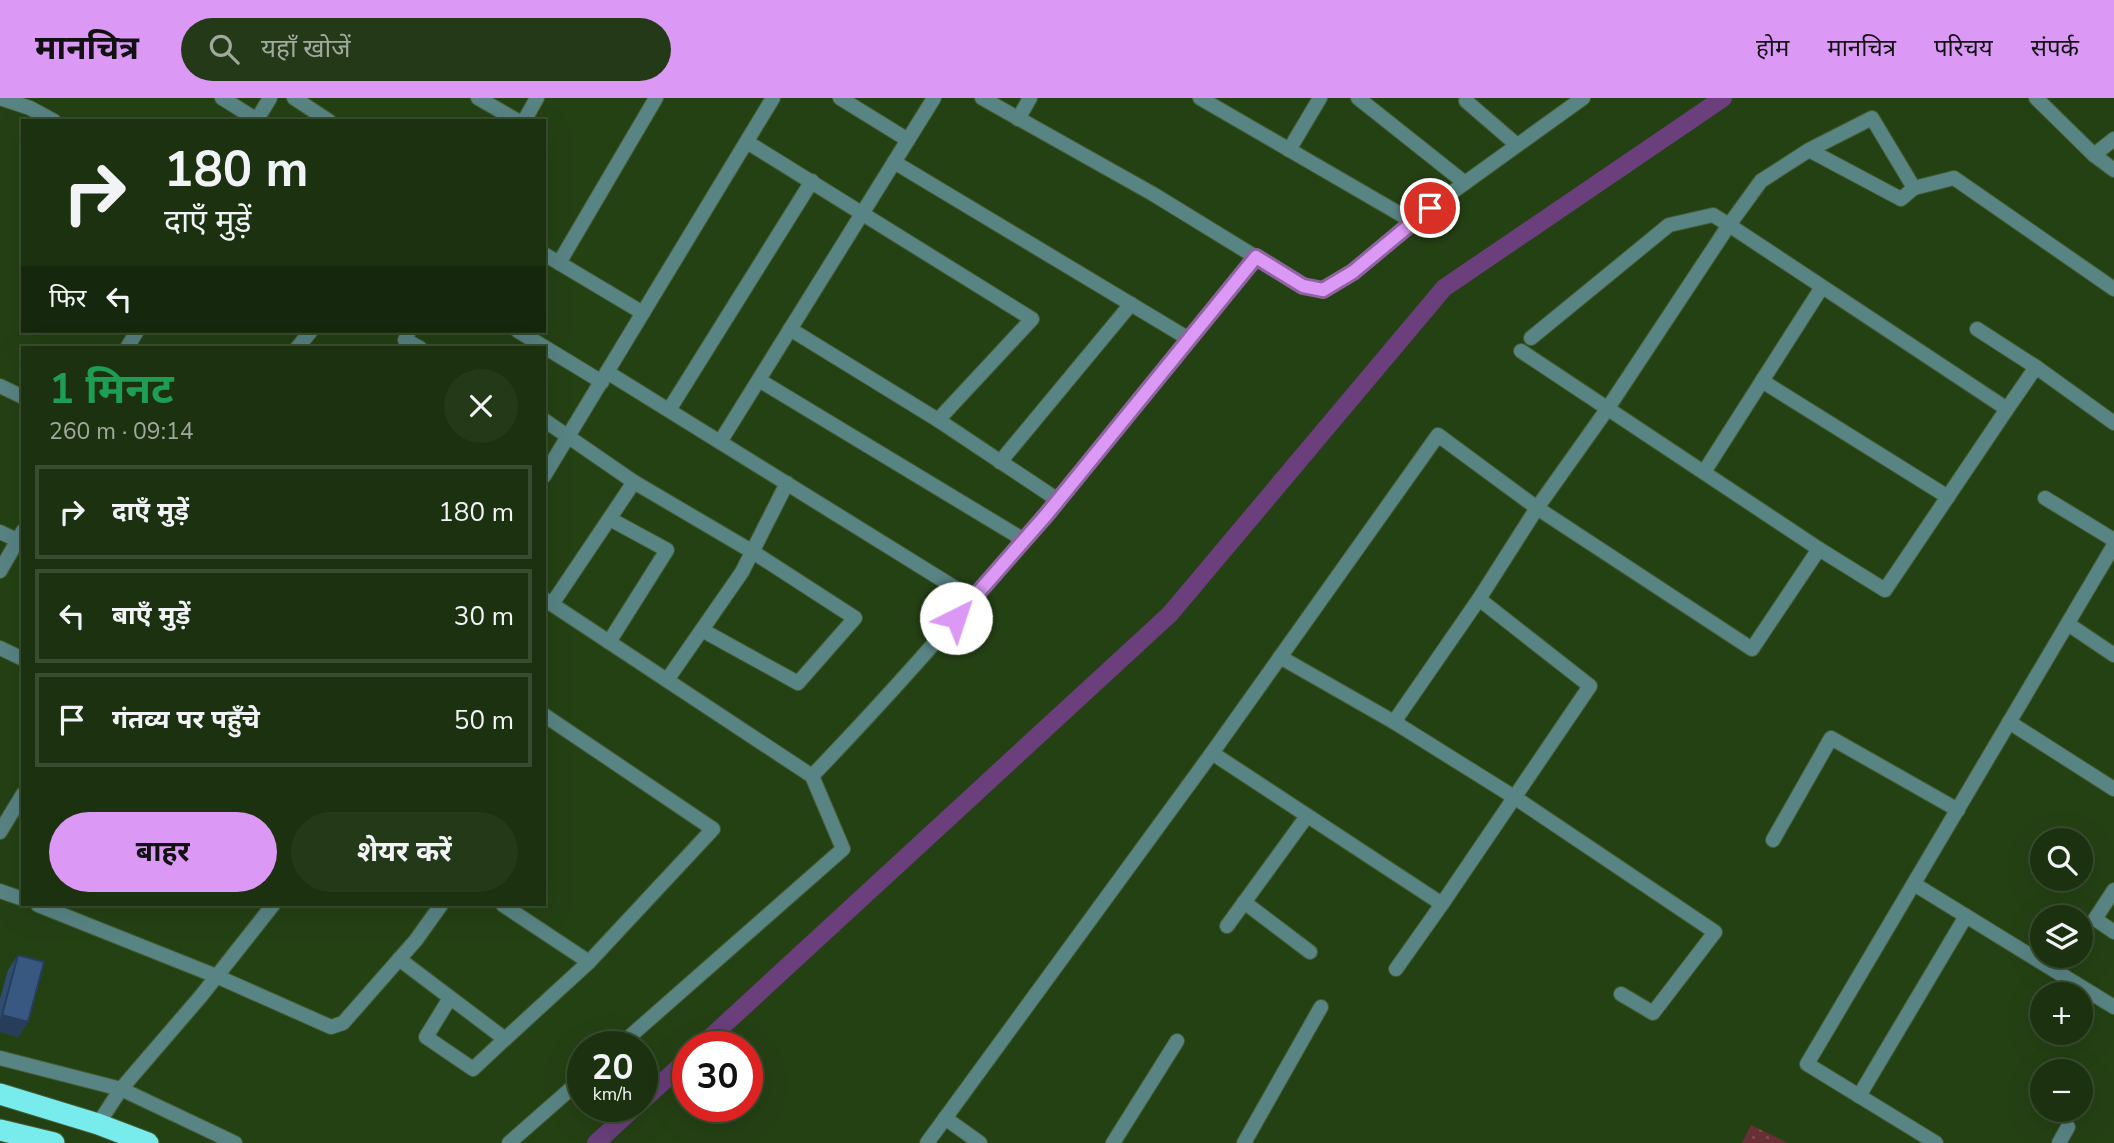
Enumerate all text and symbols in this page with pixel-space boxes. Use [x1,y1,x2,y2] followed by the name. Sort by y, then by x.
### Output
[181,18,671,81] search box
[35,26,139,71] text: मानचित्र
[205,30,243,68] icon: search
[261,31,351,66] text: यहाँ खोजें
[1756,32,1789,64] text: होम
[1827,32,1896,64] text: मानचित्र
[1934,32,1993,64] text: परिचय
[2031,32,2079,64] text: संपर्क
[164,136,308,203] text: 180 m
[49,147,140,238] icon: right
[1400,178,1460,238] pin
[1411,189,1449,227] icon: arrive
[164,200,251,243] text: दाएँ मुड़ें
[100,280,138,318] icon: left
[49,281,86,316] text: फिर
[49,361,174,418] text: 1 मिनट
[444,369,518,443] button: close
[49,416,194,447] text: 260 m · 09:14
[53,493,91,531] icon: right
[112,494,189,529] text: दाएँ मुड़ें
[438,495,514,530] text: 180 m
[919,581,993,655] position arrow
[53,597,91,635] icon: left
[112,598,190,633] text: बाएँ मुड़ें
[454,599,514,634] text: 30 m
[53,701,91,739] icon: arrive
[112,702,260,737] text: गंतव्य पर पहुँचे
[454,703,514,738] text: 50 m
[49,812,277,892] button: बाहर
[291,812,518,892] button: शेयर करें
[2030,828,2093,1122] map controls
[2030,828,2093,891] button: search
[2030,905,2093,968] button: layers
[2030,982,2093,1045] button: +
[672,1031,763,1122] speed limit sign: 30
[591,1044,634,1091] text: 20
[2030,1059,2093,1122] button: −
[593,1082,632,1106] text: km/h

